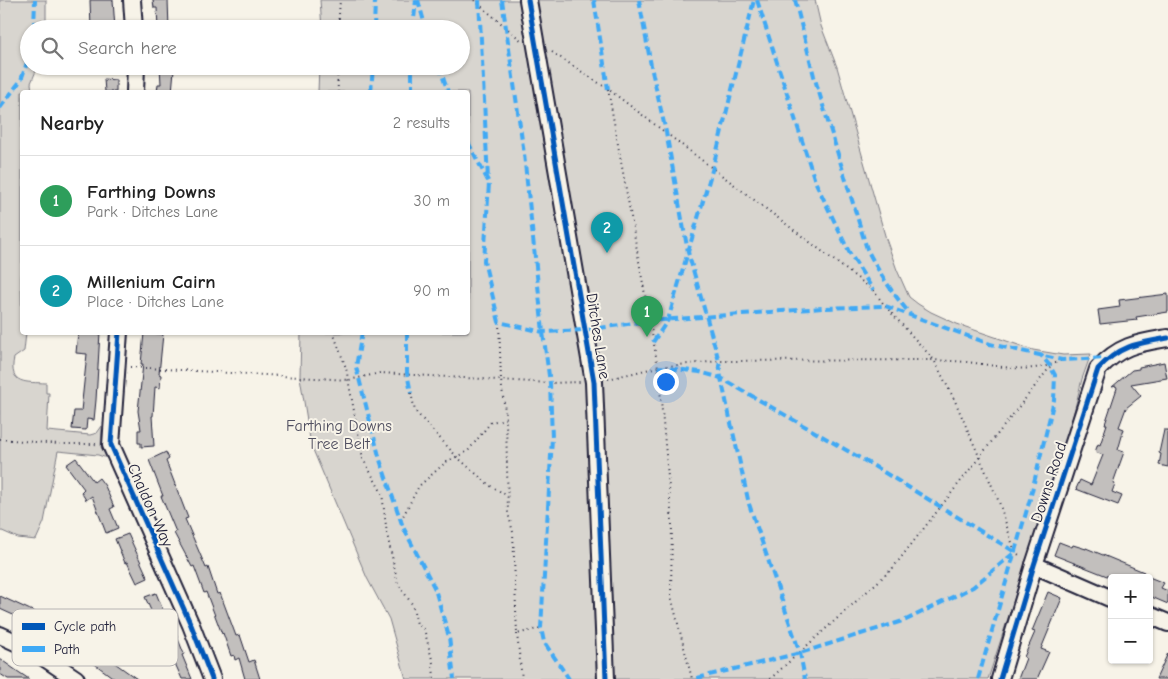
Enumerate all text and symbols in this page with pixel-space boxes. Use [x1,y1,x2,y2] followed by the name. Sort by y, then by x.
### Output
[20,20,470,75] search box
[38,34,66,62] icon: search
[78,37,177,59] text: Search here
[40,111,104,135] text: Nearby
[393,114,450,132] text: 2 results
[87,181,216,203] text: Farthing Downs
[53,192,59,210] text: 1
[414,192,450,210] text: 30 m
[87,203,218,221] text: Park · Ditches Lane
[591,212,623,253] pin: 2
[87,271,216,293] text: Millenium Cairn
[52,282,60,300] text: 2
[413,282,450,300] text: 90 m
[582,292,614,381] street label: Ditches Lane
[87,293,224,311] text: Place · Ditches Lane
[631,296,663,337] pin: 1
[653,369,679,395] your location
[286,417,392,453] park label: Farthing Downs Tree Belt
[1028,440,1070,525] street label: Downs Road
[124,461,177,551] street label: Chaldon Way
[1108,574,1153,664] map controls
[1108,574,1153,619] button: +
[12,609,178,666] legend
[54,618,116,635] text: Cycle path
[1108,619,1153,664] button: −
[54,641,80,658] text: Path

